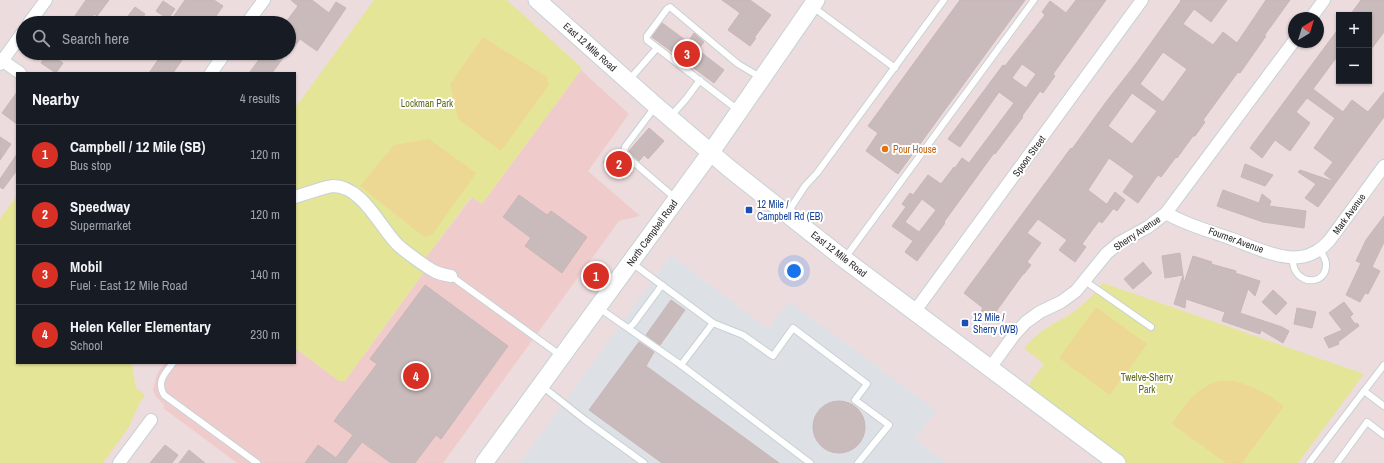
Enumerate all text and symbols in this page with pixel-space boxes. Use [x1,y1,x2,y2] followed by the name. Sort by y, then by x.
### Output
[1288,12,1324,48] north arrow
[1336,12,1372,84] map controls
[1336,12,1372,48] button: +
[16,16,296,60] search box
[561,20,619,74] street label: East 12 Mile Road
[30,27,52,49] icon: search
[62,28,129,49] text: Search here
[674,39,700,69] pin: 3
[1336,48,1372,84] button: −
[32,87,79,110] text: Nearby
[240,90,280,107] text: 4 results
[401,97,454,110] park label: Lockman Park
[1010,132,1049,179] street label: Spoon Street
[70,136,205,157] text: Campbell / 12 Mile (SB)
[893,143,937,156] place label: Pour House
[880,144,890,154] marker: Pour House
[42,146,48,163] text: 1
[250,146,280,163] text: 120 m
[606,149,632,179] pin: 2
[70,157,111,174] text: Bus stop
[1330,191,1369,237] street label: Mark Avenue
[70,196,130,217] text: Speedway
[624,197,680,269] street label: North Campbell Road
[757,198,823,223] place label: 12 Mile / Campbell Rd (EB)
[744,205,754,215] marker: 12 Mile / Campbell Rd (EB)
[42,206,48,223] text: 2
[250,206,280,223] text: 120 m
[1111,212,1163,253] street label: Sherry Avenue
[70,217,131,234] text: Supermarket
[1207,224,1266,256] street label: Fourner Avenue
[808,228,870,280] street label: East 12 Mile Road
[70,256,102,277] text: Mobil
[583,261,609,291] pin: 1
[784,261,804,281] your location
[42,266,48,283] text: 3
[250,266,280,283] text: 140 m
[70,277,187,294] text: Fuel · East 12 Mile Road
[973,311,1018,336] place label: 12 Mile / Sherry (WB)
[70,316,211,337] text: Helen Keller Elementary
[960,318,970,328] marker: 12 Mile / Sherry (WB)
[42,326,48,343] text: 4
[250,326,280,343] text: 230 m
[70,337,103,354] text: School
[403,361,429,391] pin: 4
[1121,371,1174,396] park label: Twelve-Sherry Park

